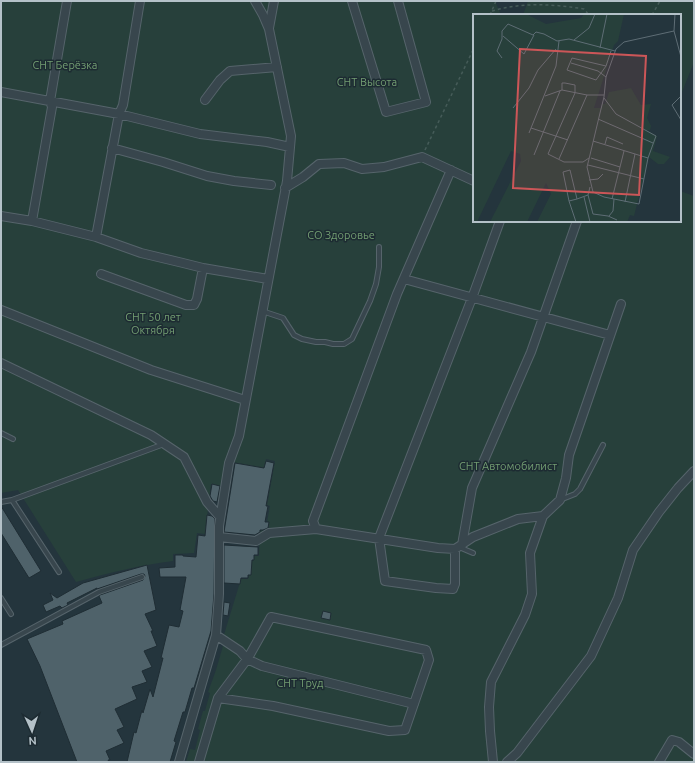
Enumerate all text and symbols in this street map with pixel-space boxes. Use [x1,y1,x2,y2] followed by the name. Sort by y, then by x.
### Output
[473,14,681,222] inset map
[33,59,97,71] park label: СНТ Берёзка
[337,76,397,88] park label: СНТ Высота
[307,229,375,241] park label: СО Здоровье
[125,311,181,336] park label: СНТ 50 лет Октября
[459,460,557,472] park label: СНТ Автомобилист
[277,677,324,689] park label: СНТ Труд
[12,711,52,751] north arrow
[28,735,37,747] text: N

